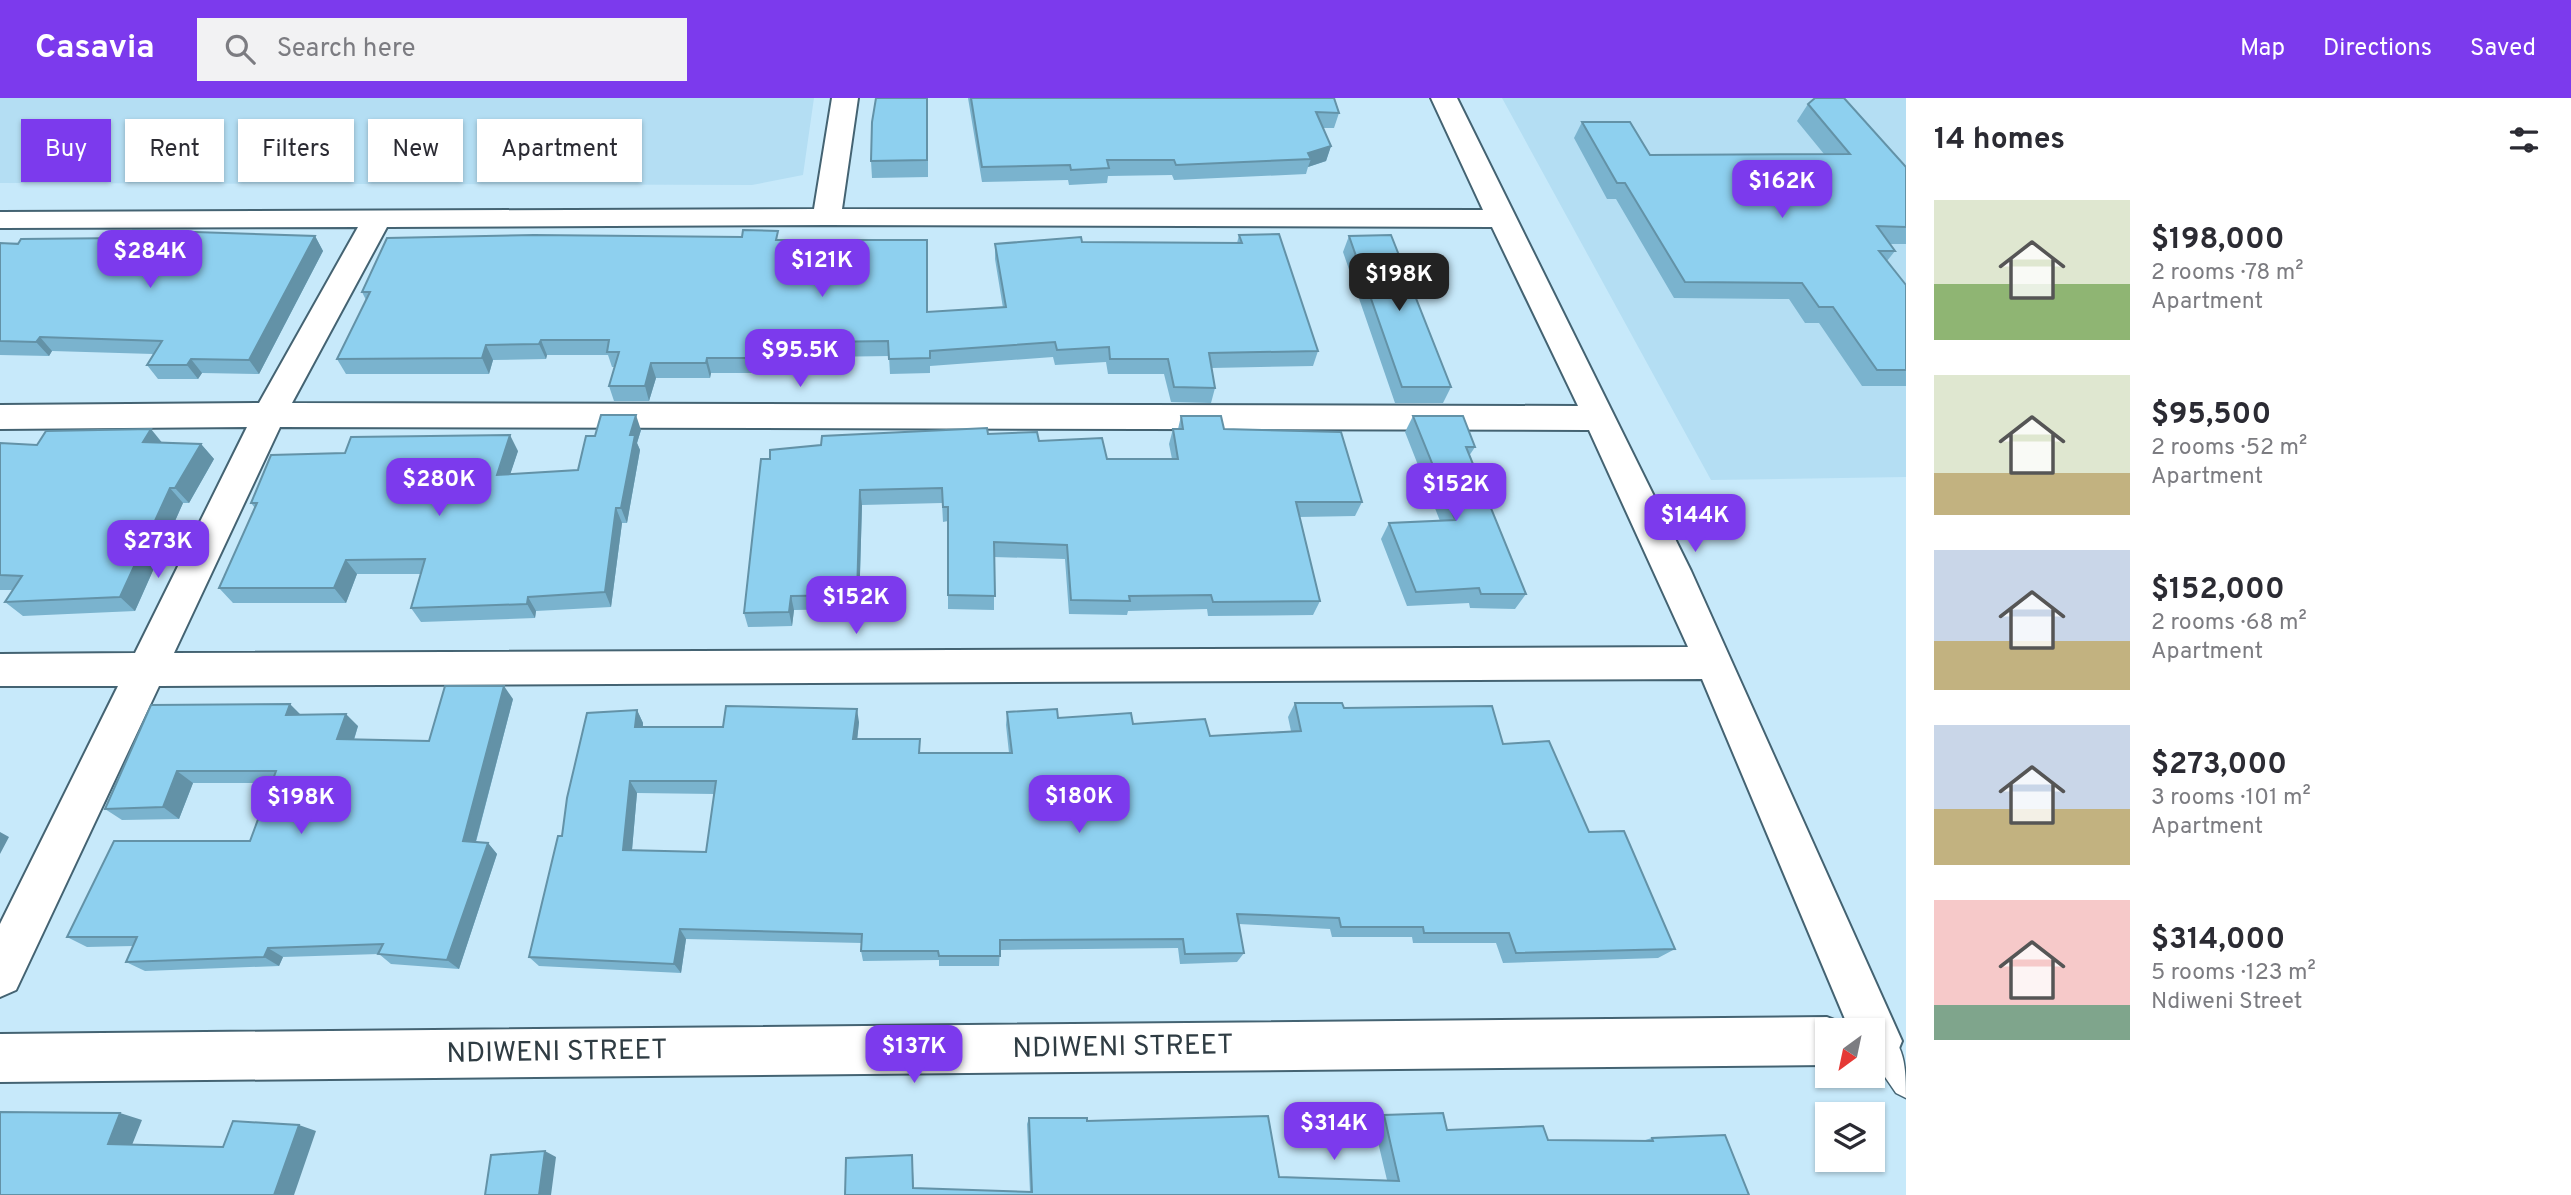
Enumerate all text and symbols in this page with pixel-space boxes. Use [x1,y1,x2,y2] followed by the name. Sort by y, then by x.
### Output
[197,18,687,81] search box
[35,28,155,70] text: Casavia
[221,30,259,68] icon: search
[277,33,416,66] text: Search here
[2240,34,2285,64] text: Map
[2323,34,2432,64] text: Directions
[2470,34,2536,64] text: Saved
[21,119,111,182] chip: Buy
[125,119,224,182] chip: Rent
[238,119,354,182] chip: Filters
[368,119,463,182] chip: New
[477,119,642,182] chip: Apartment
[2505,121,2543,159] icon: filters
[1934,122,2065,159] text: 14 homes
[1733,160,1831,220] pin: $162K
[1748,168,1816,197] text: $162K
[2151,222,2285,259] text: $198,000
[1990,228,2074,312] icon: home
[101,230,199,290] pin: $284K
[113,238,187,267] text: $284K
[773,240,871,299] pin: $121K
[791,247,853,276] text: $121K
[1350,254,1448,313] pin: $198K
[2151,259,2304,288] text: 2 rooms · 78 m²
[1365,261,1433,290] text: $198K
[2151,288,2263,317] text: Apartment
[743,330,857,389] pin: $95.5K
[761,337,839,366] text: $95.5K
[2151,397,2271,434] text: $95,500
[1990,403,2074,487] icon: home
[2151,434,2307,463] text: 2 rooms · 52 m²
[390,458,488,518] pin: $280K
[2151,463,2263,492] text: Apartment
[1407,464,1505,523] pin: $152K
[402,466,476,495] text: $280K
[1422,471,1490,500] text: $152K
[1646,494,1744,554] pin: $144K
[1661,502,1729,531] text: $144K
[109,520,207,580] pin: $273K
[123,528,193,557] text: $273K
[2151,572,2285,609] text: $152,000
[807,576,905,636] pin: $152K
[1990,578,2074,662] icon: home
[822,584,890,613] text: $152K
[2151,609,2307,638] text: 2 rooms · 68 m²
[2151,638,2263,667] text: Apartment
[2151,747,2287,784] text: $273,000
[1990,753,2074,837] icon: home
[252,776,350,836] pin: $198K
[1030,776,1128,835] pin: $180K
[1045,783,1113,812] text: $180K
[267,784,335,813] text: $198K
[2151,784,2311,813] text: 3 rooms · 101 m²
[2151,813,2263,842] text: Apartment
[2151,922,2285,959] text: $314,000
[1990,928,2074,1012] icon: home
[2151,959,2316,988] text: 5 rooms · 123 m²
[2151,988,2302,1017] text: Ndiweni Street
[1815,1018,1885,1088] north arrow
[1815,1018,1885,1172] map controls
[865,1026,963,1085] pin: $137K
[1012,1028,1234,1068] street label: NDIWENI STREET
[446,1033,668,1073] street label: NDIWENI STREET
[881,1033,947,1062] text: $137K
[1285,1102,1383,1162] pin: $314K
[1815,1102,1885,1172] button: layers
[1300,1110,1368,1139] text: $314K

